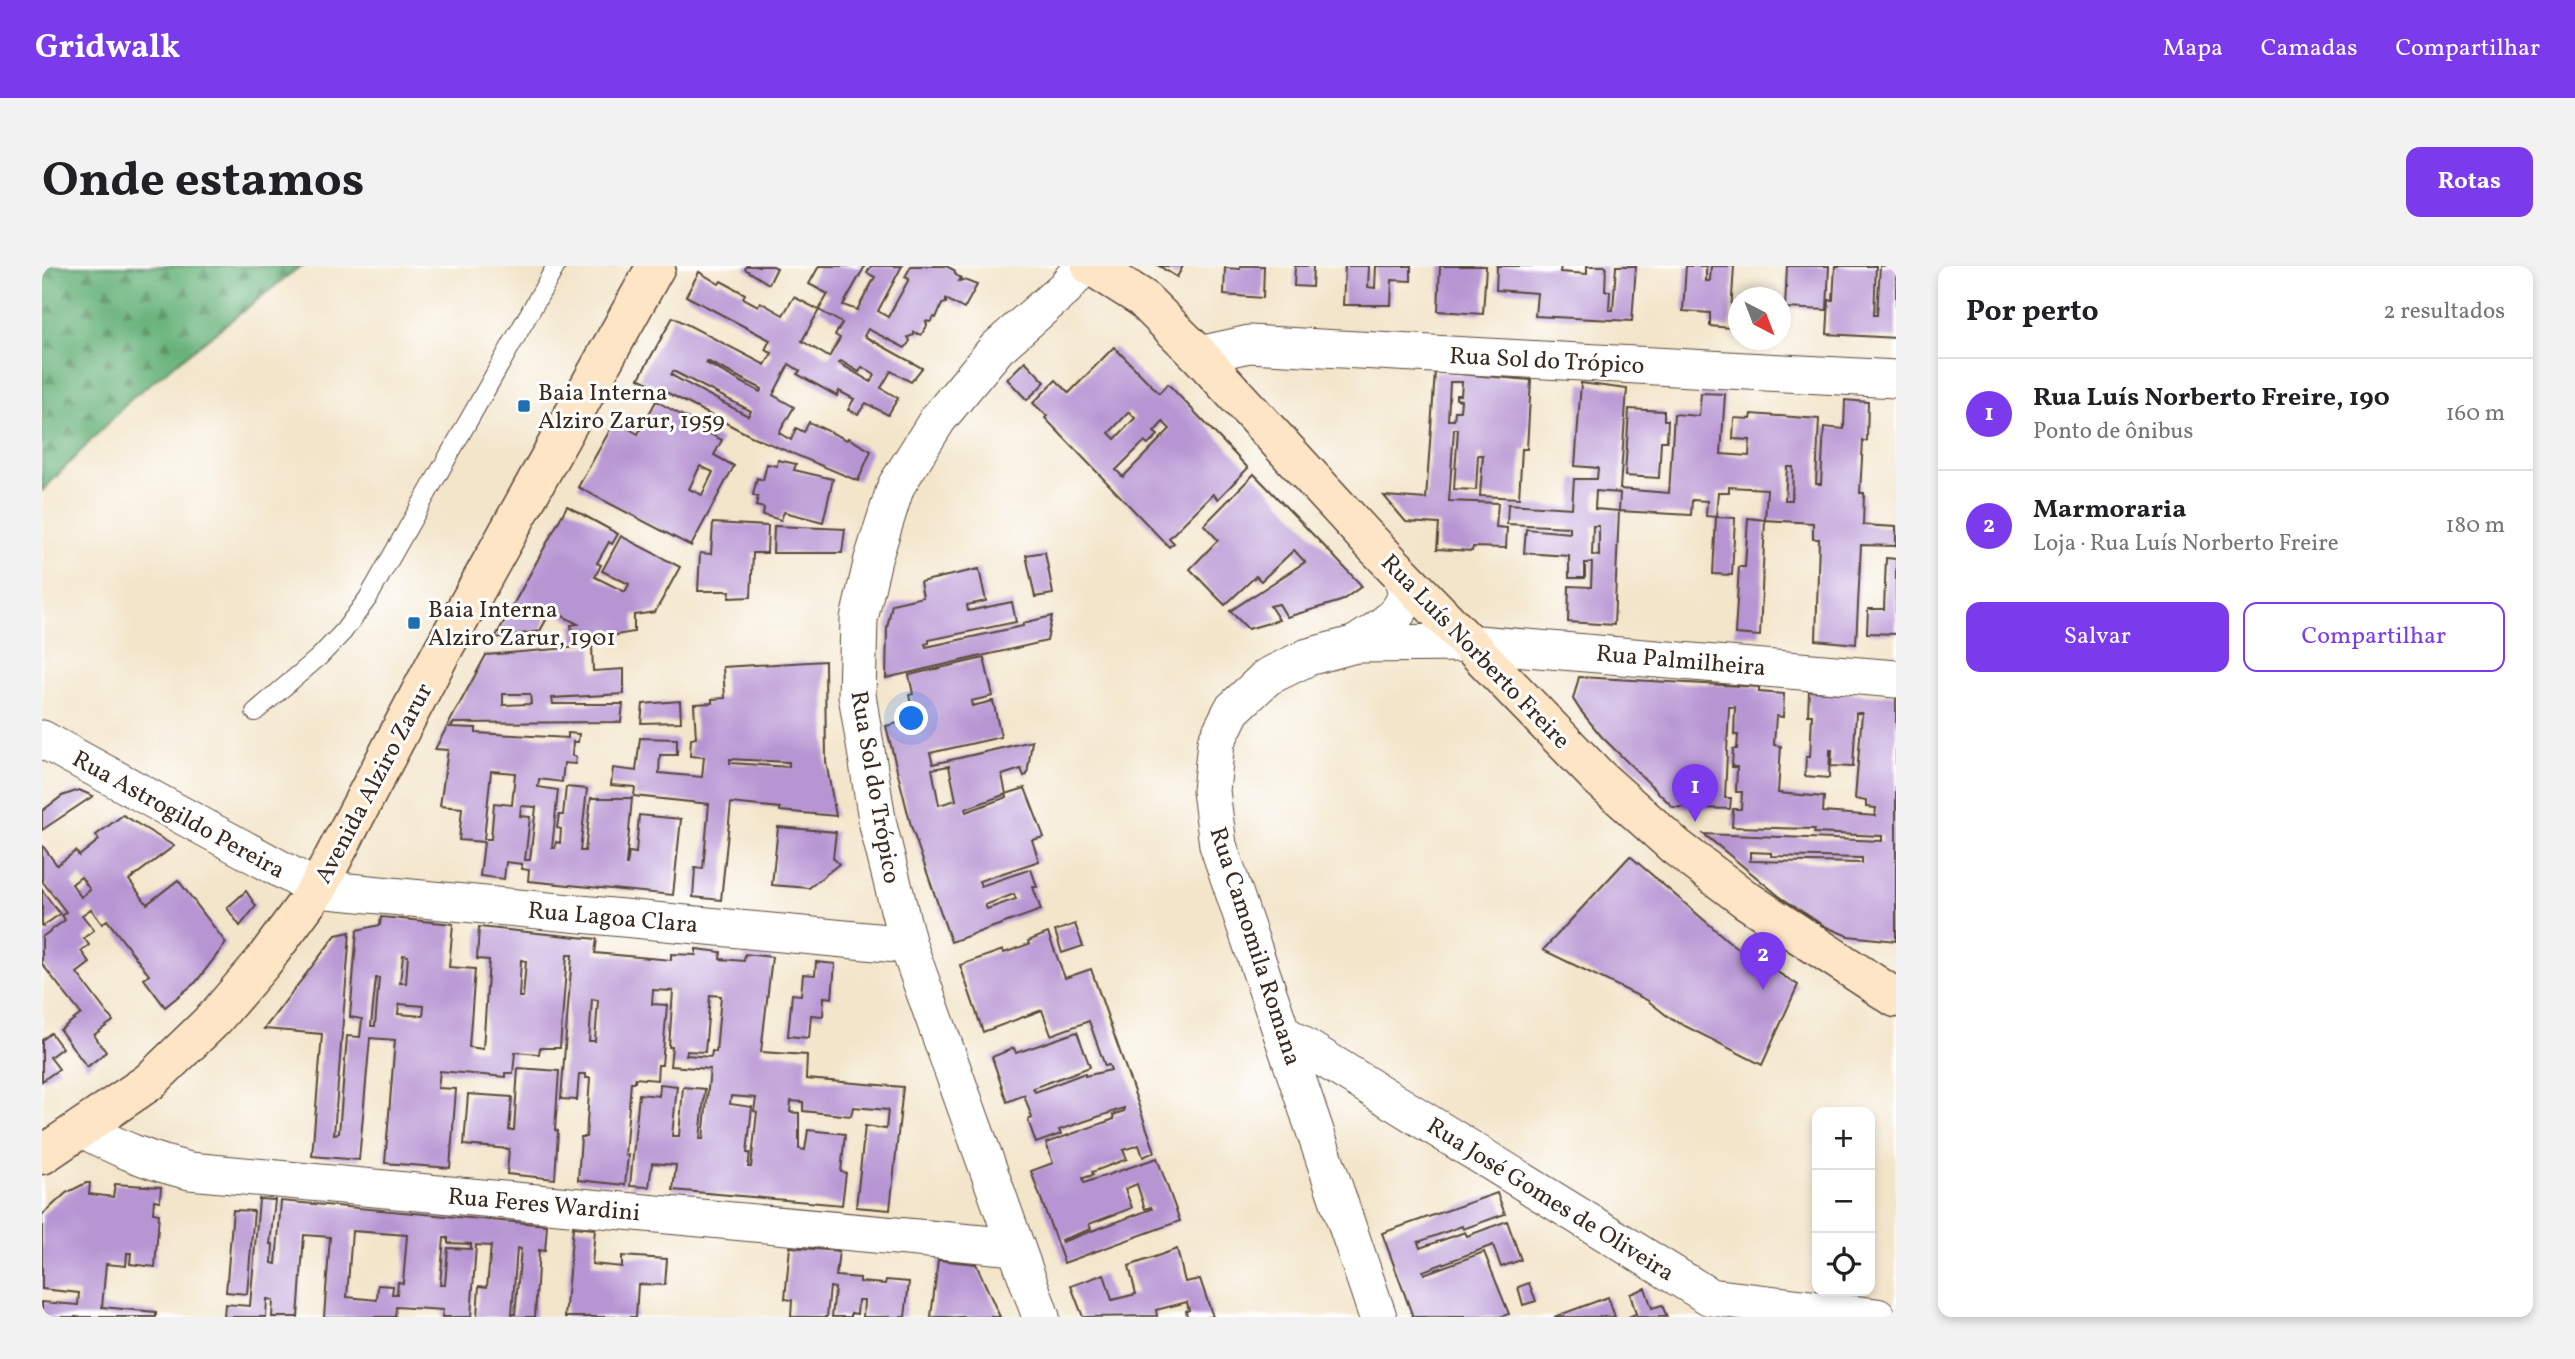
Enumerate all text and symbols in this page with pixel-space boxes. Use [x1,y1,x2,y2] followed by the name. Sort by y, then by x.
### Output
[35,26,180,72] text: Gridwalk
[2163,32,2223,66] text: Mapa
[2261,32,2357,66] text: Camadas
[2395,32,2540,66] text: Compartilhar
[2406,147,2533,217] button: Rotas
[42,148,364,217] text: Onde estamos
[1728,287,1791,350] north arrow
[1966,291,2099,333] text: Por perto
[2383,296,2505,328] text: 2 resultados
[1449,340,1645,384] street label: Rua Sol do Trópico
[538,377,725,439] place label: Baia Interna Alziro Zarur, 1959
[2033,380,2390,416] text: Rua Luís Norberto Freire, 190
[516,398,532,414] marker: Baia Interna Alziro Zarur, 1959
[1984,398,1994,430] text: 1
[2446,398,2505,430] text: 160 m
[2033,416,2193,448] text: Ponto de ônibus
[2033,492,2186,528] text: Marmoraria
[1983,510,1995,542] text: 2
[2446,510,2505,542] text: 180 m
[2033,528,2339,560] text: Loja · Rua Luís Norberto Freire
[1372,547,1577,758] street label: Rua Luís Norberto Freire
[428,594,616,656] place label: Baia Interna Alziro Zarur, 1901
[1966,602,2229,672] button: Salvar
[2243,602,2505,672] button: Compartilhar
[406,615,422,631] marker: Baia Interna Alziro Zarur, 1901
[1595,638,1767,686] street label: Rua Palmilheira
[307,678,442,890] street label: Avenida Alziro Zarur
[840,688,908,886] street label: Rua Sol do Trópico
[894,701,928,735] your location
[66,743,291,888] street label: Rua Astrogildo Pereira
[1672,764,1718,822] pin: 1
[1199,823,1309,1070] street label: Rua Camomila Romana
[526,895,699,943] street label: Rua Lagoa Clara
[1740,932,1786,990] pin: 2
[1812,1107,1875,1296] map controls
[1812,1107,1875,1170] button: +
[1419,1110,1680,1291] street label: Rua José Gomes de Oliveira
[1812,1170,1875,1233] button: −
[446,1181,641,1231] street label: Rua Feres Wardini
[1812,1233,1875,1296] button: locate

